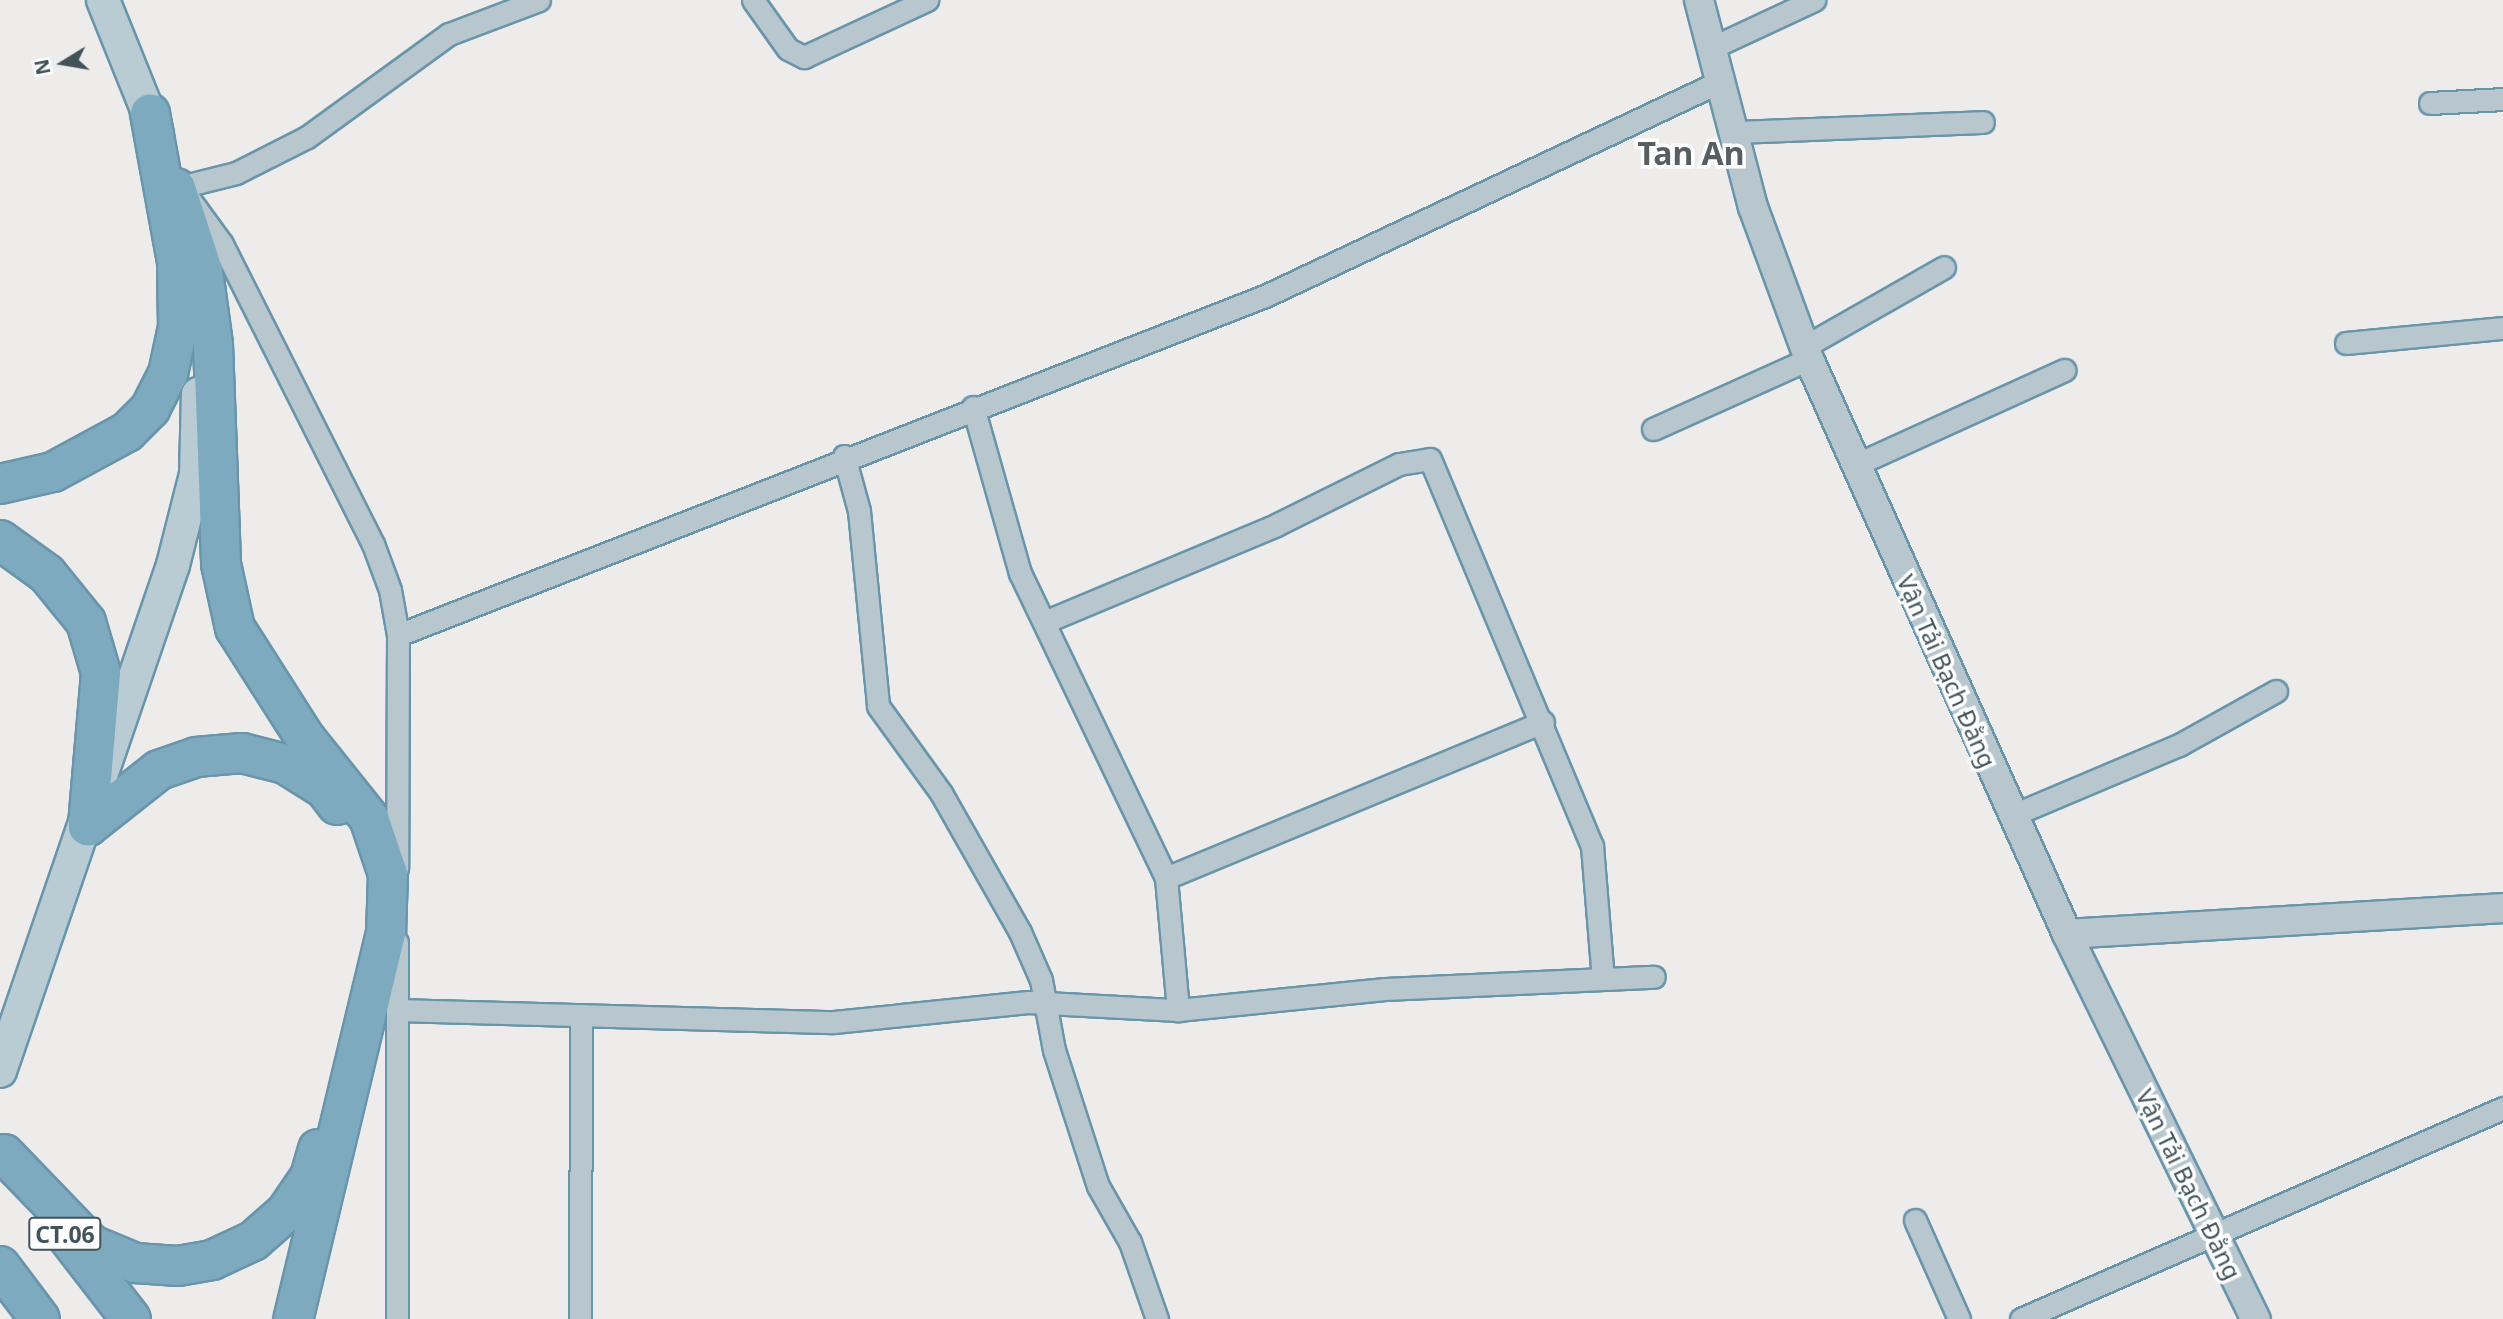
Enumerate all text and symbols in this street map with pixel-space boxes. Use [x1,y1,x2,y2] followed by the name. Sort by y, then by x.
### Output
[28,28,98,98] north arrow
[28,57,57,77] text: N
[1637,134,1745,172] district label: Tan An
[1892,570,2002,772] street label: Vận Tải Bạch Đằng
[2130,1084,2248,1284] street label: Vận Tải Bạch Đằng
[28,1214,102,1254] road number: CT.06

